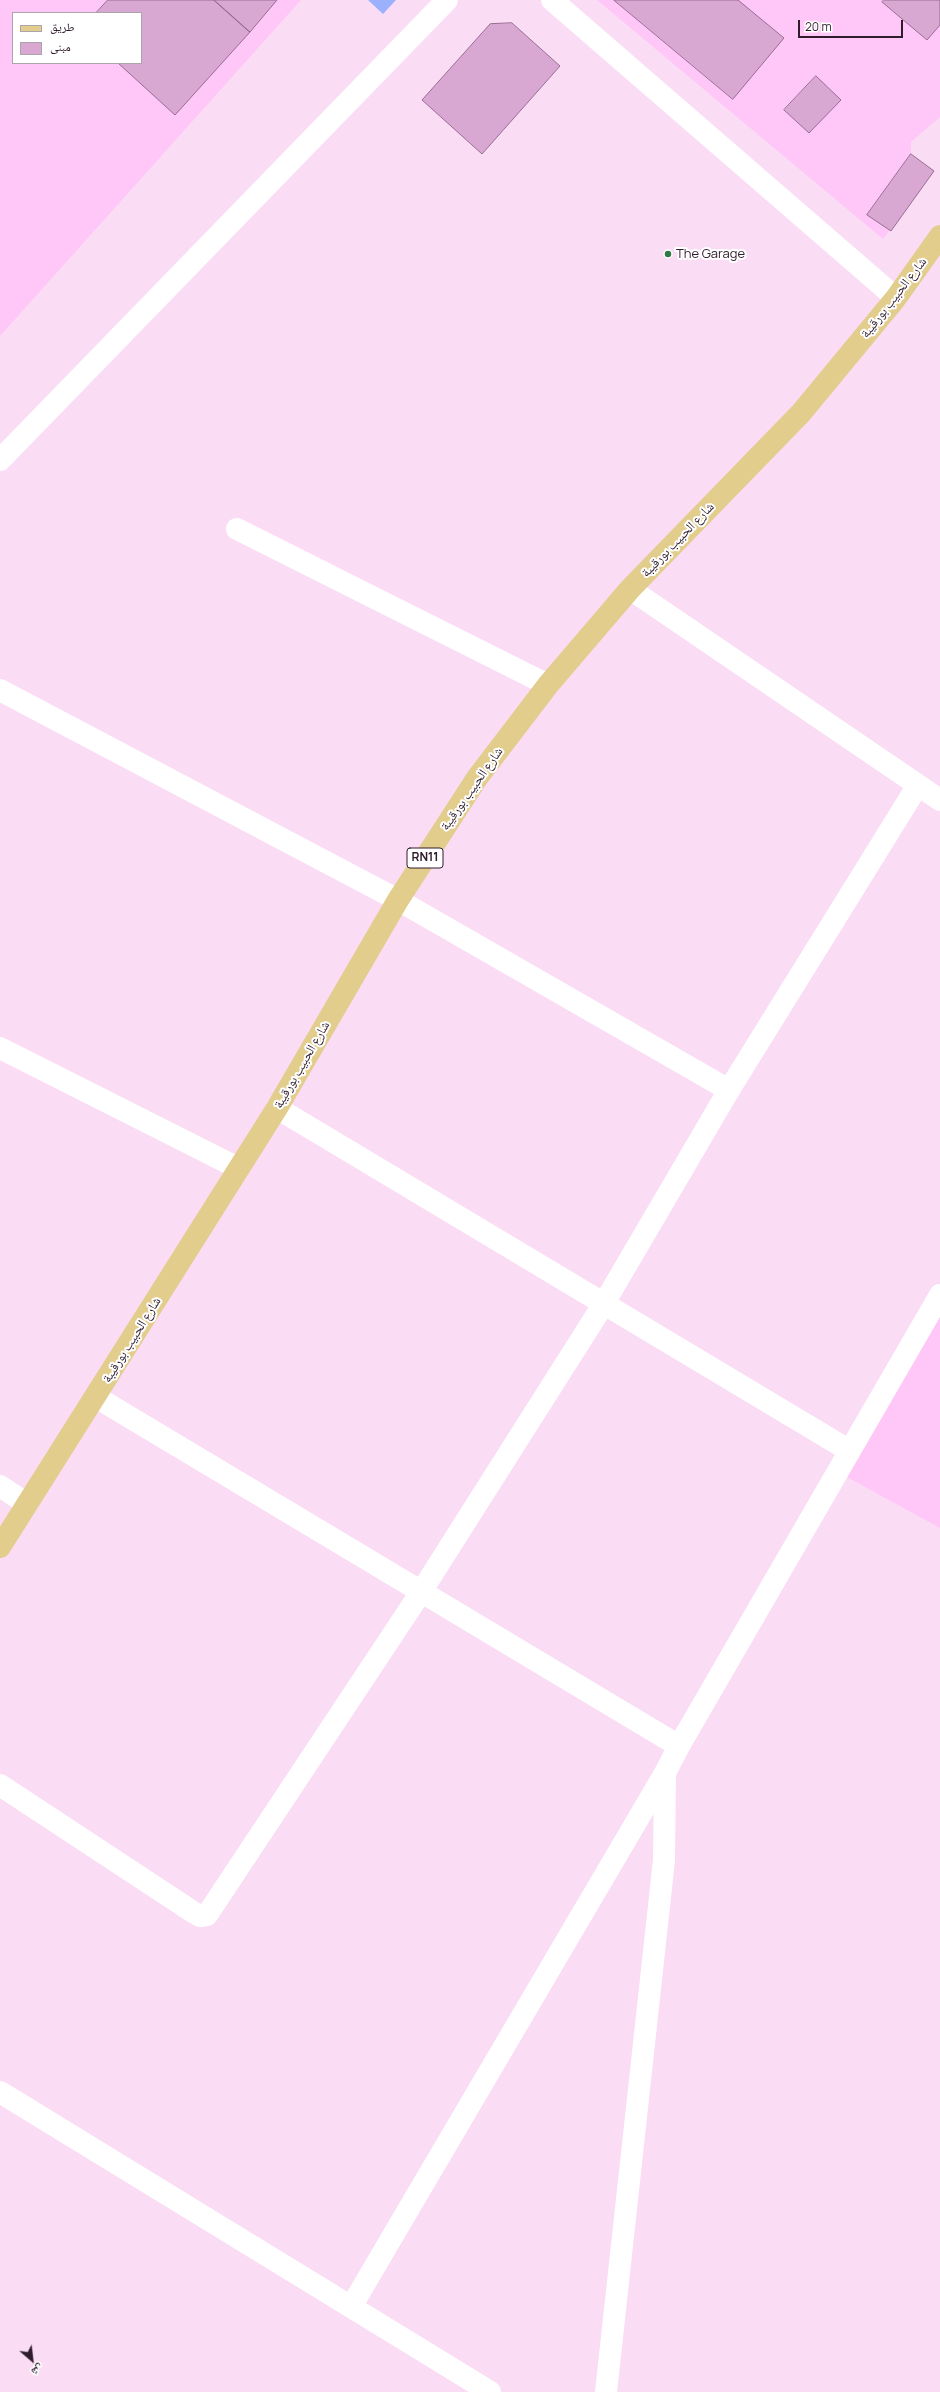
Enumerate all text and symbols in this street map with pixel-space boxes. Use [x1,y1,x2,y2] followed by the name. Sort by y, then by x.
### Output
[12,12,142,64] legend
[800,12,905,38] scale bar
[50,18,75,35] text: طريق
[805,18,832,35] text: 20 m
[50,38,71,55] text: مبنى
[676,246,745,262] place label: The Garage
[663,249,673,259] marker: The Garage
[858,255,930,341] street label: شارع الحبيب بورقيبة
[638,499,718,581] street label: شارع الحبيب بورقيبة
[438,744,506,834] street label: شارع الحبيب بورقيبة
[407,848,443,868] road number: RN11
[271,1019,333,1111] street label: شارع الحبيب بورقيبة
[99,1294,165,1386] street label: شارع الحبيب بورقيبة
[12,2340,52,2380] north arrow
[29,2362,47,2380] text: ش

